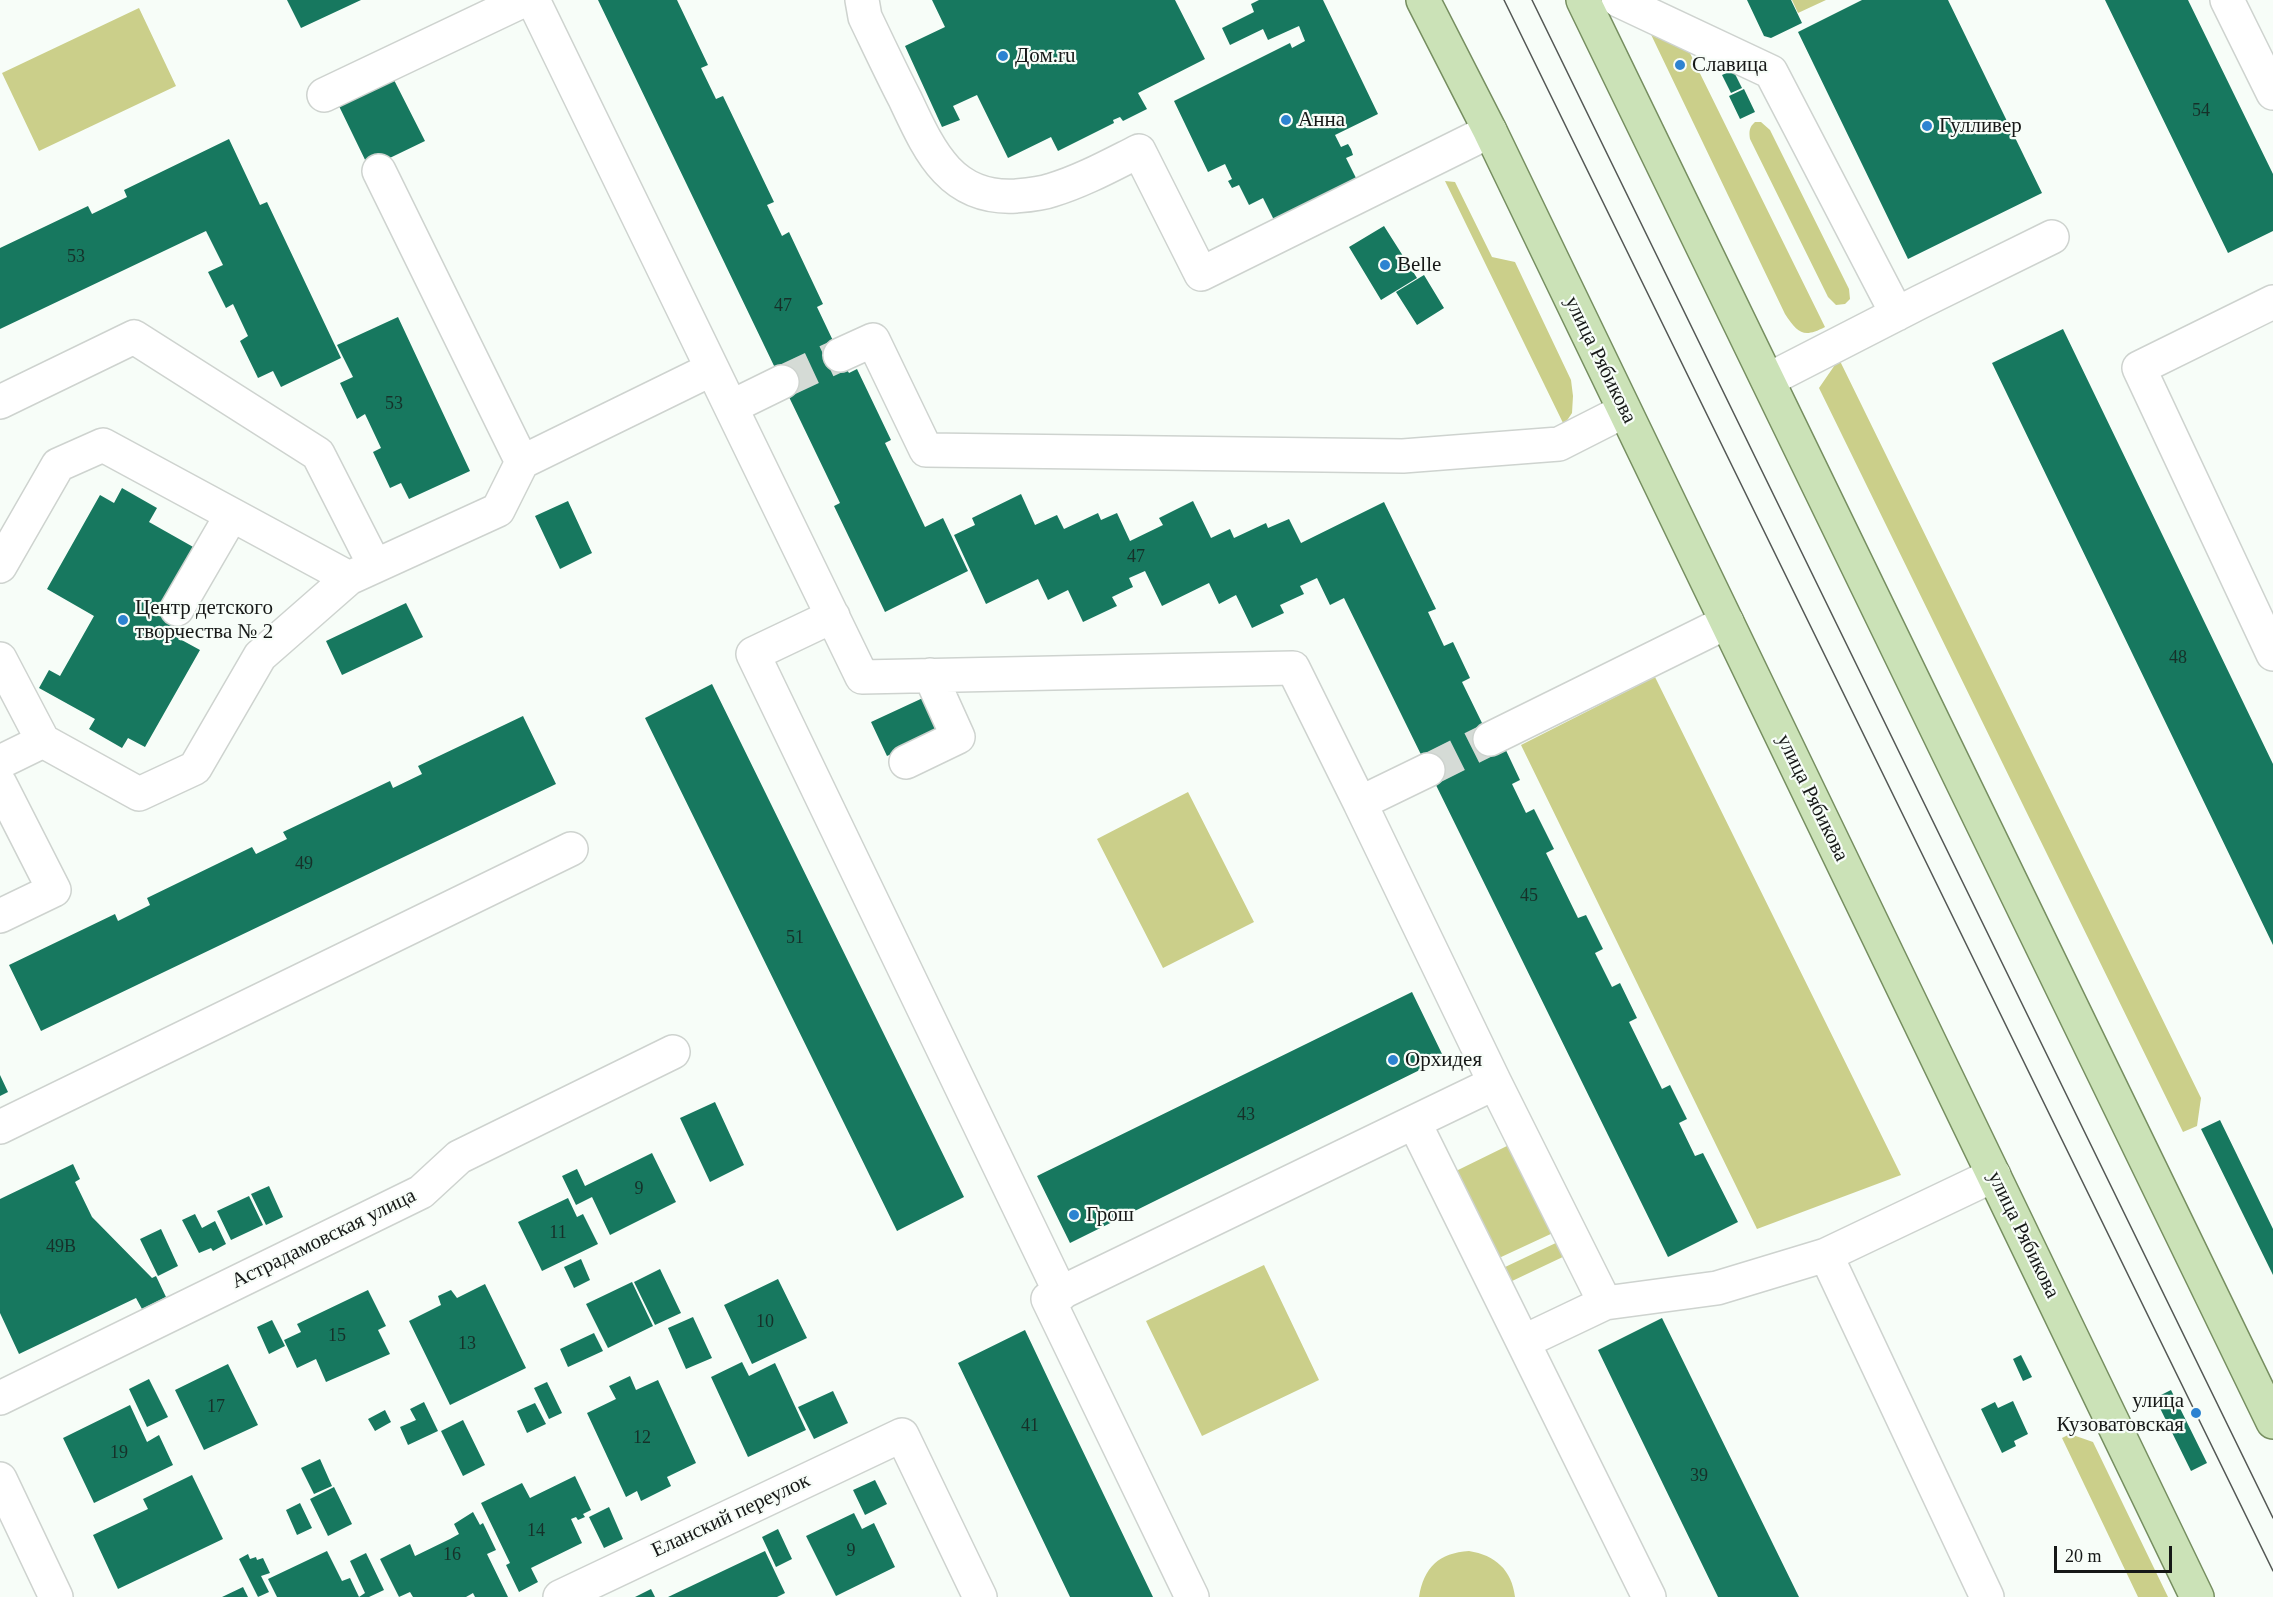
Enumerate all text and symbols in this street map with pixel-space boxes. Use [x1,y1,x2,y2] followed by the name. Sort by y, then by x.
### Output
[1015,43,1075,69] place label: Дом.ru
[996,49,1010,63] marker: Дом.ru
[1692,52,1768,78] place label: Славица
[1673,58,1687,72] marker: Славица
[2192,100,2210,122] house number: 54
[1298,107,1345,133] place label: Анна
[1279,113,1293,127] marker: Анна
[1939,113,2022,139] place label: Гулливер
[1920,119,1934,133] marker: Гулливер
[67,246,85,268] house number: 53
[1397,252,1441,278] place label: Belle
[1378,258,1392,272] marker: Belle
[1558,292,1642,428] street label: улица Рябикова
[774,295,792,317] house number: 47
[385,393,403,415] house number: 53
[1127,546,1145,568] house number: 47
[135,595,273,645] place label: Центр детского творчества № 2
[116,613,130,627] marker: Центр детского творчества № 2
[2169,647,2187,669] house number: 48
[1770,730,1854,866] street label: улица Рябикова
[295,853,313,875] house number: 49
[1520,885,1538,907] house number: 45
[786,927,804,949] house number: 51
[1405,1047,1482,1073] place label: Орхидея
[1386,1053,1400,1067] marker: Орхидея
[1237,1104,1255,1126] house number: 43
[1981,1167,2065,1303] street label: улица Рябикова
[634,1178,644,1200] house number: 9
[228,1183,420,1295] street label: Астрадамовская улица
[1086,1202,1134,1228] place label: Грош
[1067,1208,1081,1222] marker: Грош
[549,1222,567,1244] house number: 11
[46,1236,76,1258] house number: 49В
[756,1311,774,1333] house number: 10
[328,1325,346,1347] house number: 15
[458,1333,476,1355] house number: 13
[2057,1388,2184,1438] place label: улица Кузоватовская
[207,1396,225,1418] house number: 17
[2189,1406,2203,1420] marker: улица Кузоватовская
[1021,1415,1039,1437] house number: 41
[633,1427,651,1449] house number: 12
[110,1442,128,1464] house number: 19
[1690,1465,1708,1487] house number: 39
[648,1468,814,1564] street label: Еланский переулок
[527,1520,545,1542] house number: 14
[2057,1534,2176,1572] scale bar
[846,1540,856,1562] house number: 9
[443,1544,461,1566] house number: 16
[2065,1546,2102,1566] text: 20 m

